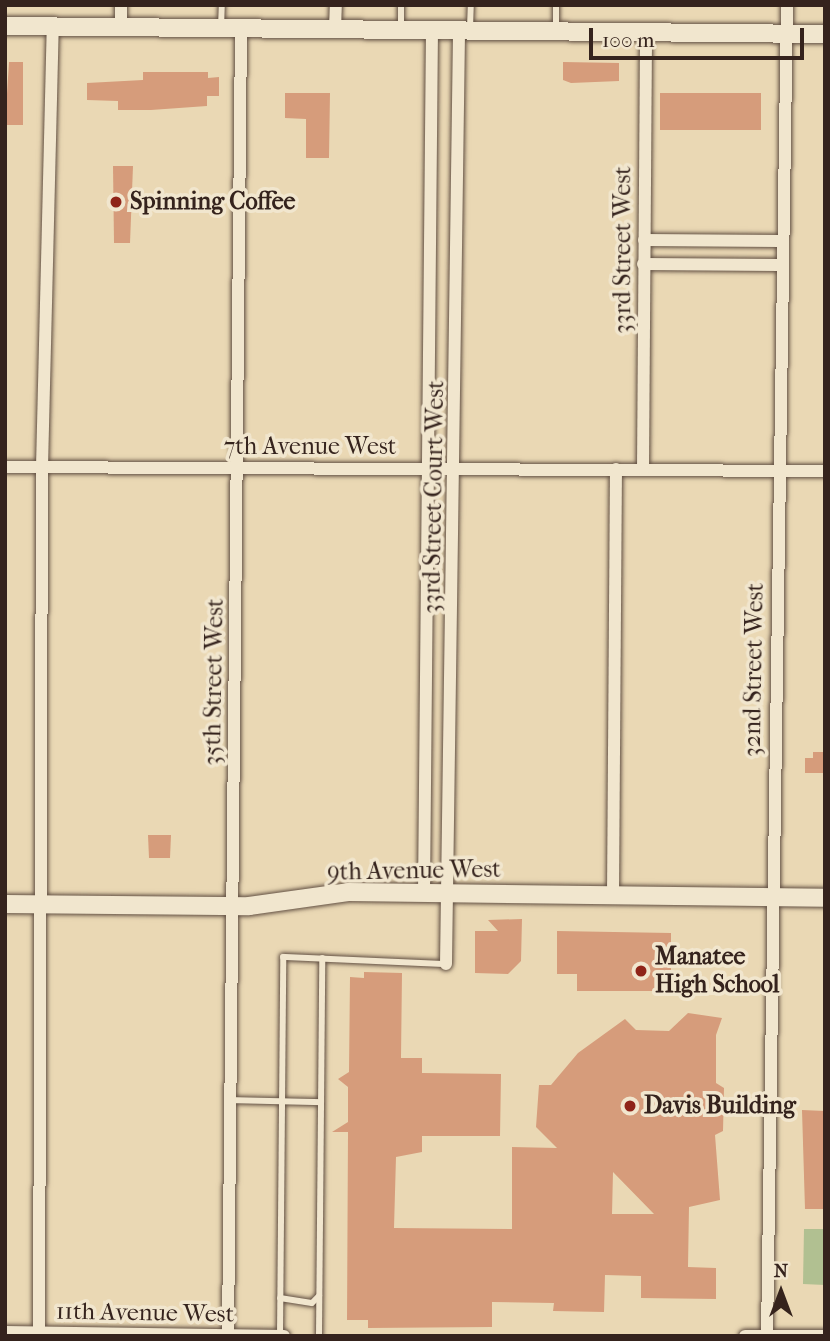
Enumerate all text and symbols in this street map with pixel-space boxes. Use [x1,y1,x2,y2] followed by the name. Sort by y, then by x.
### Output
[592,14,807,58] scale bar
[602,28,655,52] text: 100 m
[609,166,637,334] street label: 33rd Street West
[130,188,295,216] place label: Spinning Coffee
[108,194,124,210] marker: Spinning Coffee
[418,380,450,614] street label: 33rd Street Court West
[224,433,396,461] street label: 7th Avenue West
[738,583,770,757] street label: 32nd Street West
[198,598,230,766] street label: 35th Street West
[327,855,501,887] street label: 9th Avenue West
[655,943,779,999] place label: Manatee High School
[633,963,649,979] marker: Manatee High School
[644,1092,796,1120] place label: Davis Building
[622,1098,638,1114] marker: Davis Building
[746,1257,816,1327] north arrow
[774,1260,788,1282] text: N
[56,1297,234,1329] street label: 11th Avenue West

